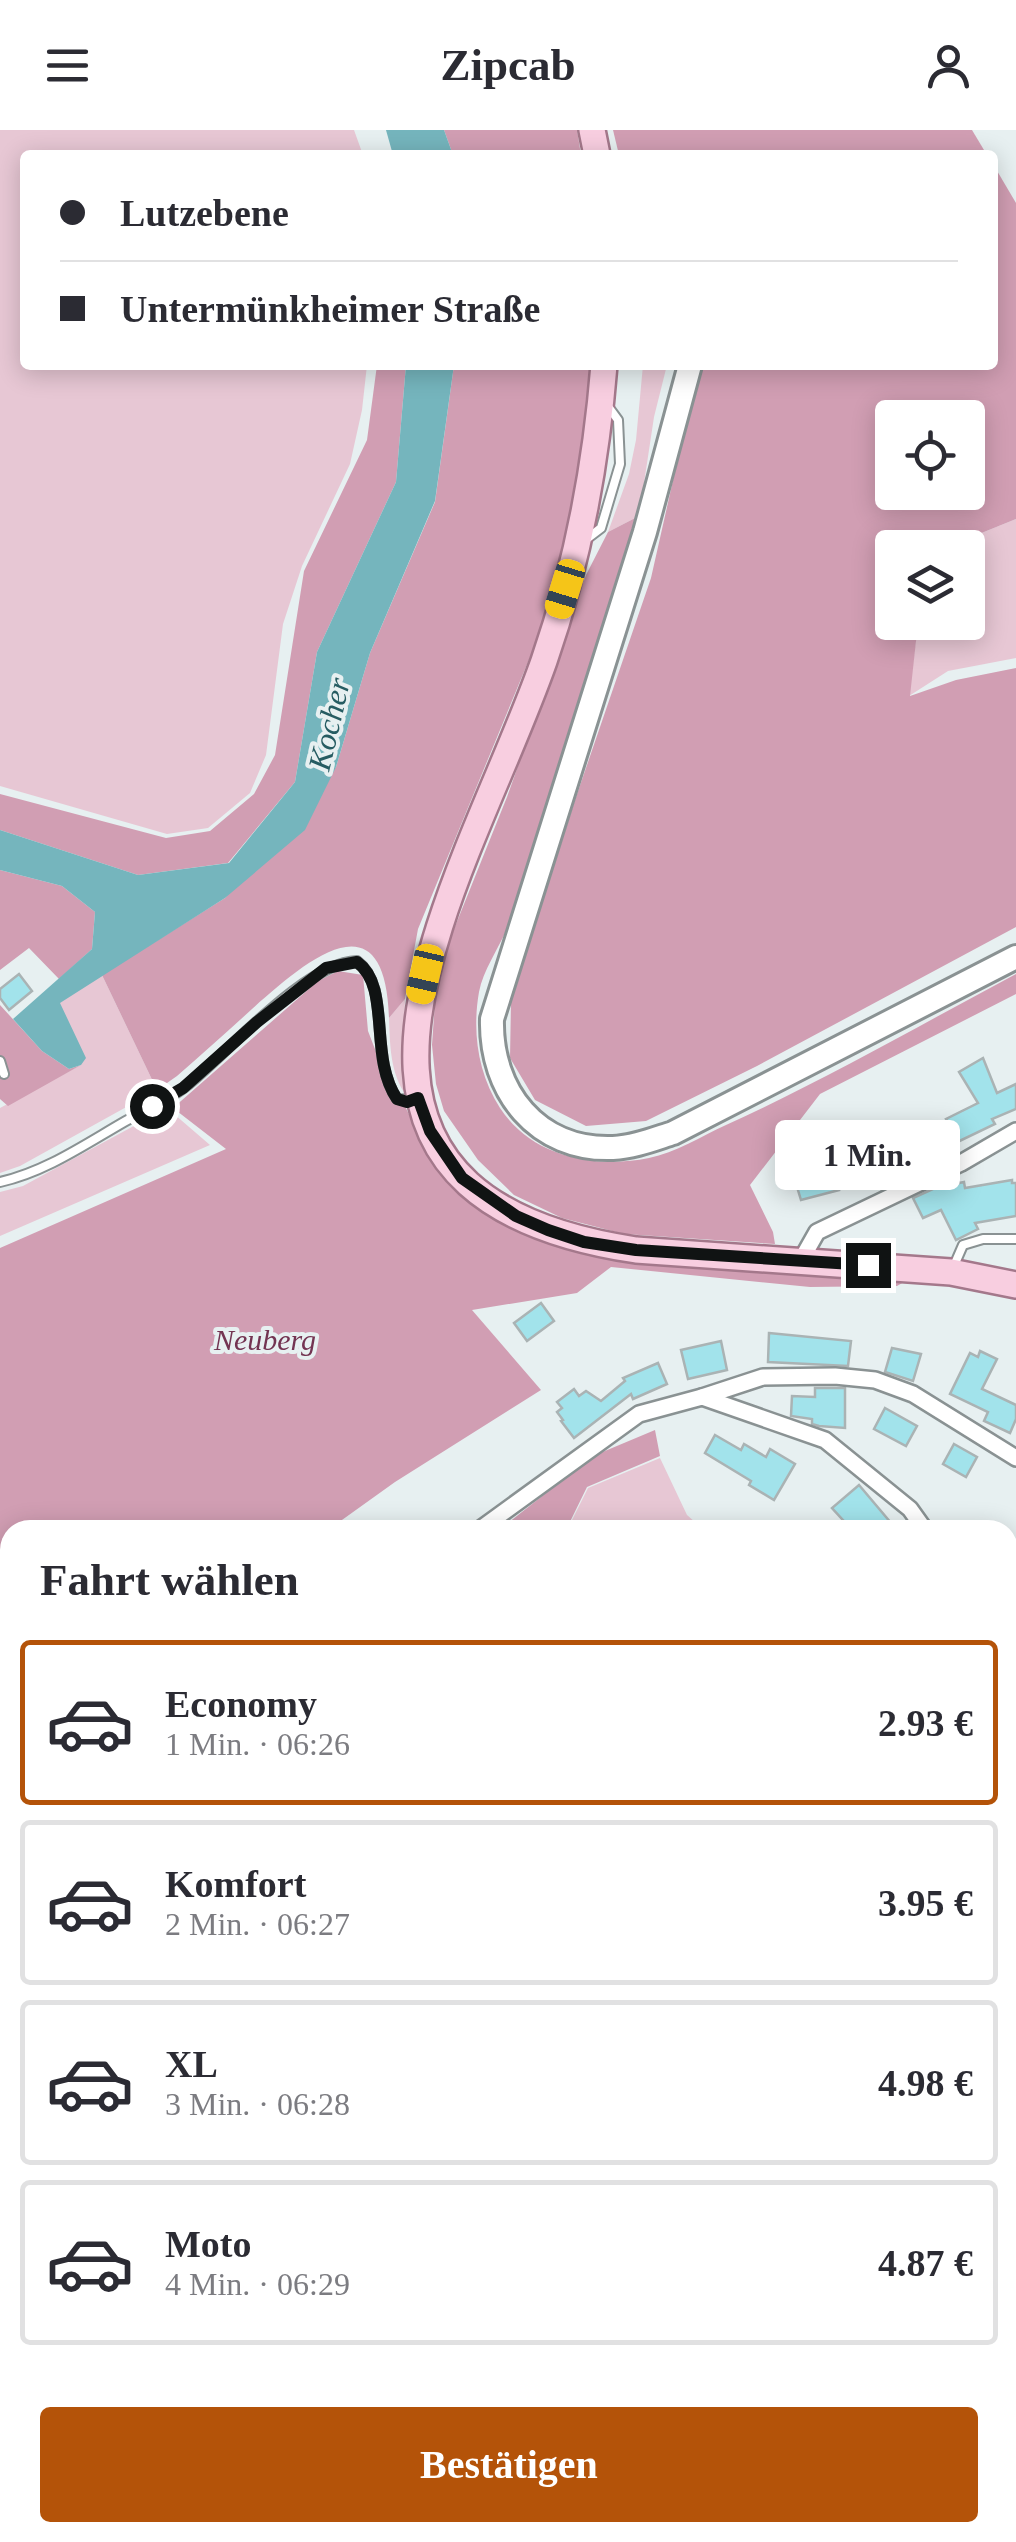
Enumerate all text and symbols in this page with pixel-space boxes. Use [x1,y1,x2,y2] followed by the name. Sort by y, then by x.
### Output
[40,38,95,93] icon: menu
[921,38,976,93] icon: person
[440,40,576,90] text: Zipcab
[120,192,289,234] text: Lutzebene
[120,288,540,330] text: Untermünkheimer Straße
[875,400,985,640] map controls
[875,400,985,510] button: locate
[875,530,985,640] button: layers
[542,556,588,622] car
[301,674,357,775] water label: Kocher
[404,941,446,1007] car
[130,1084,175,1129] route start
[776,1120,960,1190] callout: 1 Min.
[823,1137,912,1173] text: 1 Min.
[846,1243,891,1288] route end
[213,1323,316,1356] park label: Neuberg
[40,1555,299,1605] text: Fahrt wählen
[45,1678,135,1768] icon: car
[165,1683,317,1725] text: Economy
[878,1702,973,1744] text: 2.93 €
[165,1726,350,1762] text: 1 Min. · 06:26
[45,1858,135,1948] icon: car
[165,1863,306,1905] text: Komfort
[878,1882,973,1924] text: 3.95 €
[165,1906,350,1942] text: 2 Min. · 06:27
[45,2038,135,2128] icon: car
[165,2043,218,2085] text: XL
[878,2062,973,2104] text: 4.98 €
[165,2086,350,2122] text: 3 Min. · 06:28
[45,2218,135,2308] icon: car
[165,2223,252,2265] text: Moto
[878,2242,973,2284] text: 4.87 €
[165,2266,350,2302] text: 4 Min. · 06:29
[40,2407,978,2522] button: Bestätigen

